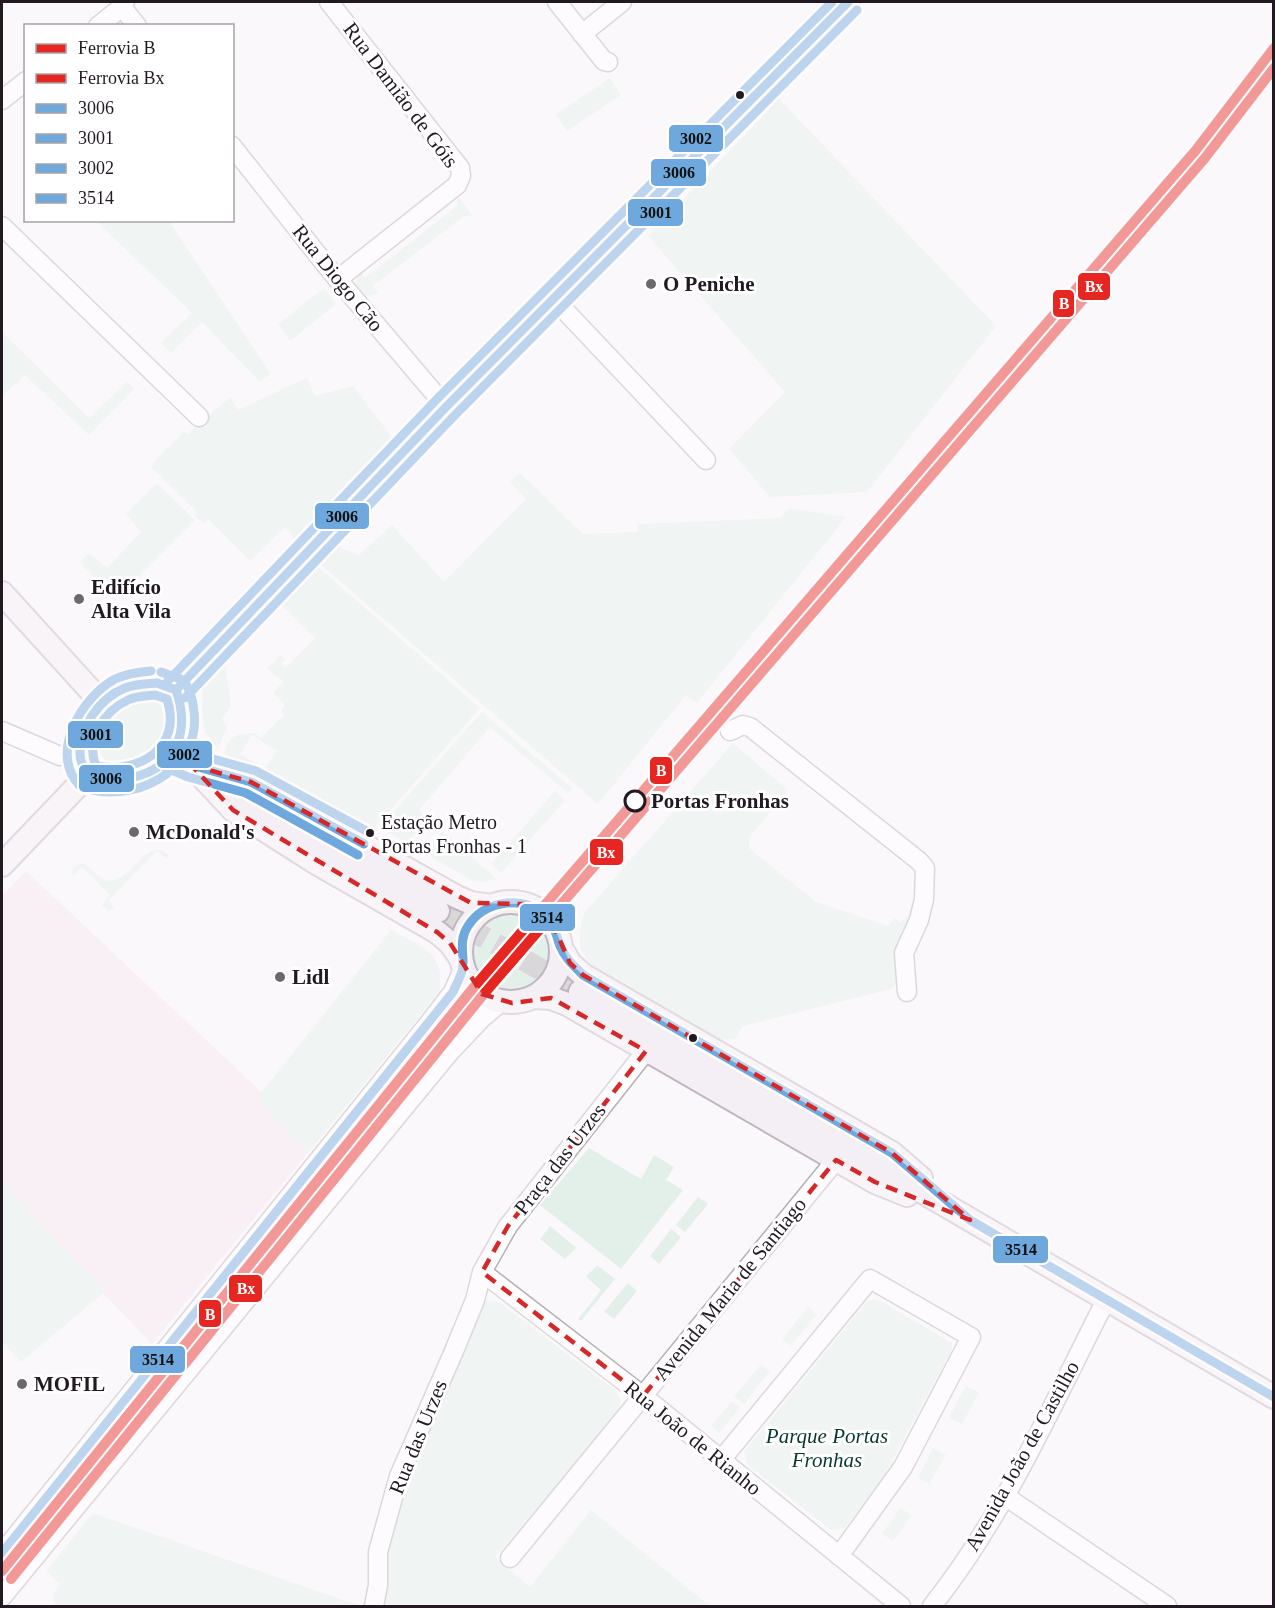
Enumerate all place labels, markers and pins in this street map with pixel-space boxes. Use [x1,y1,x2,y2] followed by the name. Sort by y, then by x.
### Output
[734,89,746,101] unlabelled marker
[663,272,755,296] place label: O Peniche
[644,277,658,291] marker: O Peniche
[91,575,171,623] place label: Edifício Alta Vila
[72,592,86,606] marker: Edifício Alta Vila
[651,789,789,813] place label: Portas Fronhas
[624,790,646,812] marker: Portas Fronhas
[381,811,527,857] place label: Estação Metro Portas Fronhas - 1
[146,820,255,844] place label: McDonald's
[127,825,141,839] marker: McDonald's
[364,827,376,839] marker: Estação Metro Portas Fronhas - 1
[292,965,330,989] place label: Lidl
[273,970,287,984] marker: Lidl
[687,1032,699,1044] unlabelled marker
[34,1372,105,1396] place label: MOFIL
[15,1377,29,1391] marker: MOFIL

